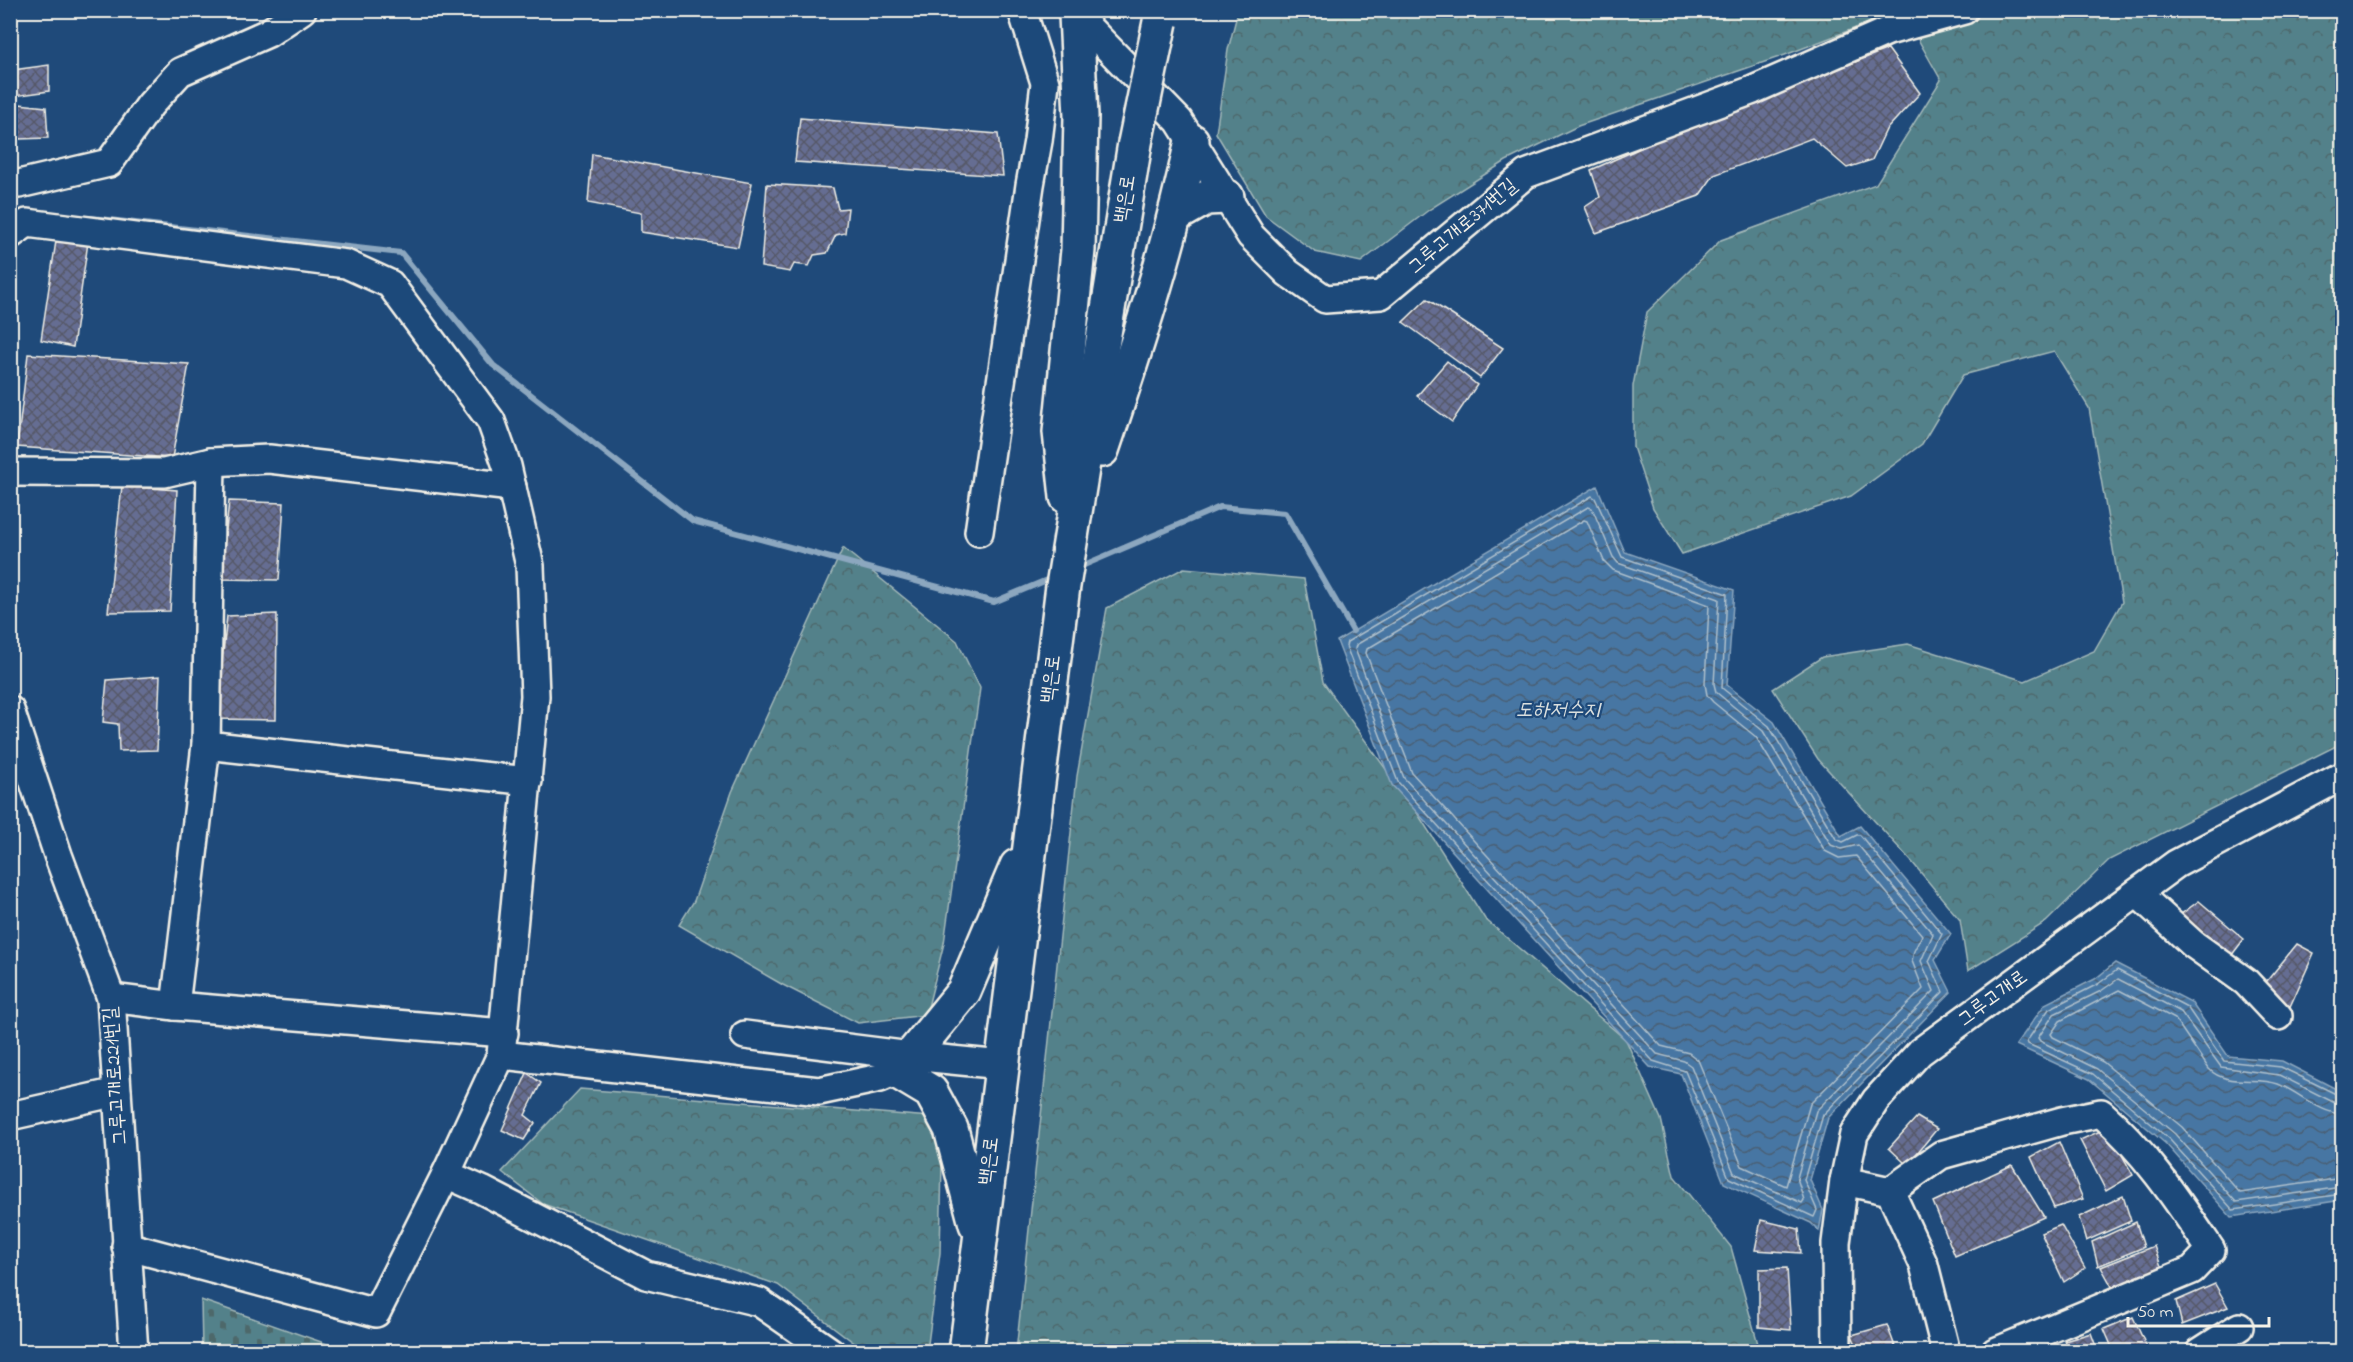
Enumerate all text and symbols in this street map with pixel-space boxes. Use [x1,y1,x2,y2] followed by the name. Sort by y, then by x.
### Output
[1402,172,1524,282] street label: 그루고개로371번길
[1108,173,1144,225] street label: 백은로
[1035,653,1069,705] street label: 백은로
[1516,696,1602,726] water label: 도하저수지
[1952,964,2034,1034] street label: 그루고개로
[97,1006,135,1146] street label: 그루고개로221번길
[973,1135,1007,1187] street label: 백은로
[2128,1290,2269,1328] scale bar
[2137,1300,2174,1326] text: 50 m

